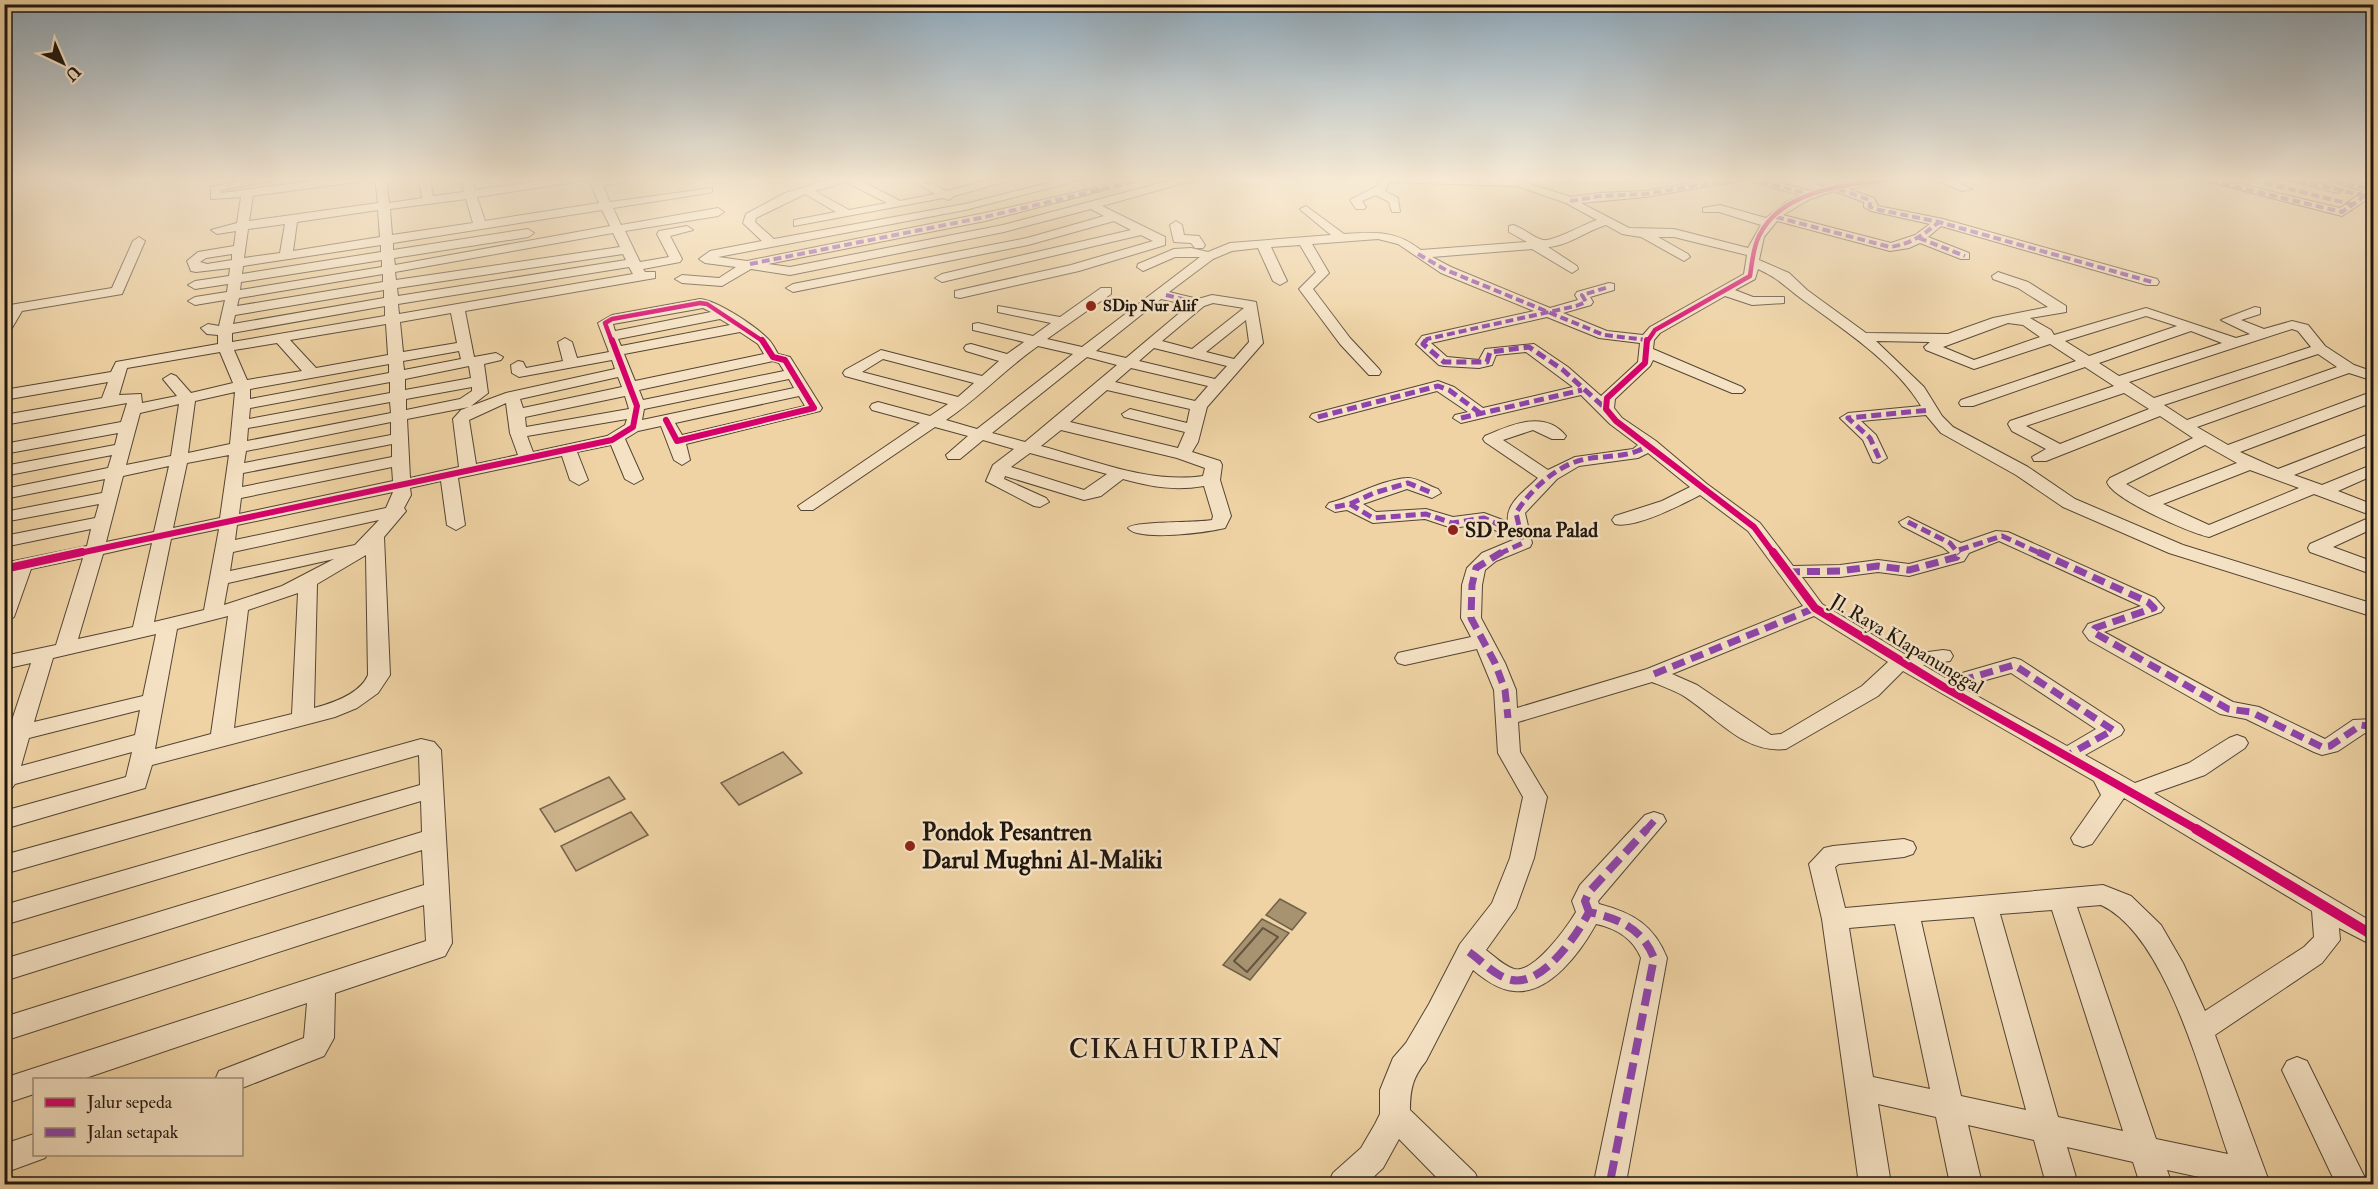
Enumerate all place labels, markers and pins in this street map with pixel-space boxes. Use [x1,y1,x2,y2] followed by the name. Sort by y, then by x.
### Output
[1103,296,1199,317] place label: SDip Nur Alif
[1084,299,1098,313] marker: SDip Nur Alif
[1465,518,1598,543] place label: SD Pesona Palad
[1446,523,1460,537] marker: SD Pesona Palad
[922,817,1163,876] place label: Pondok Pesantren Darul Mughni Al-Maliki
[903,839,917,853] marker: Pondok Pesantren Darul Mughni Al-Maliki

